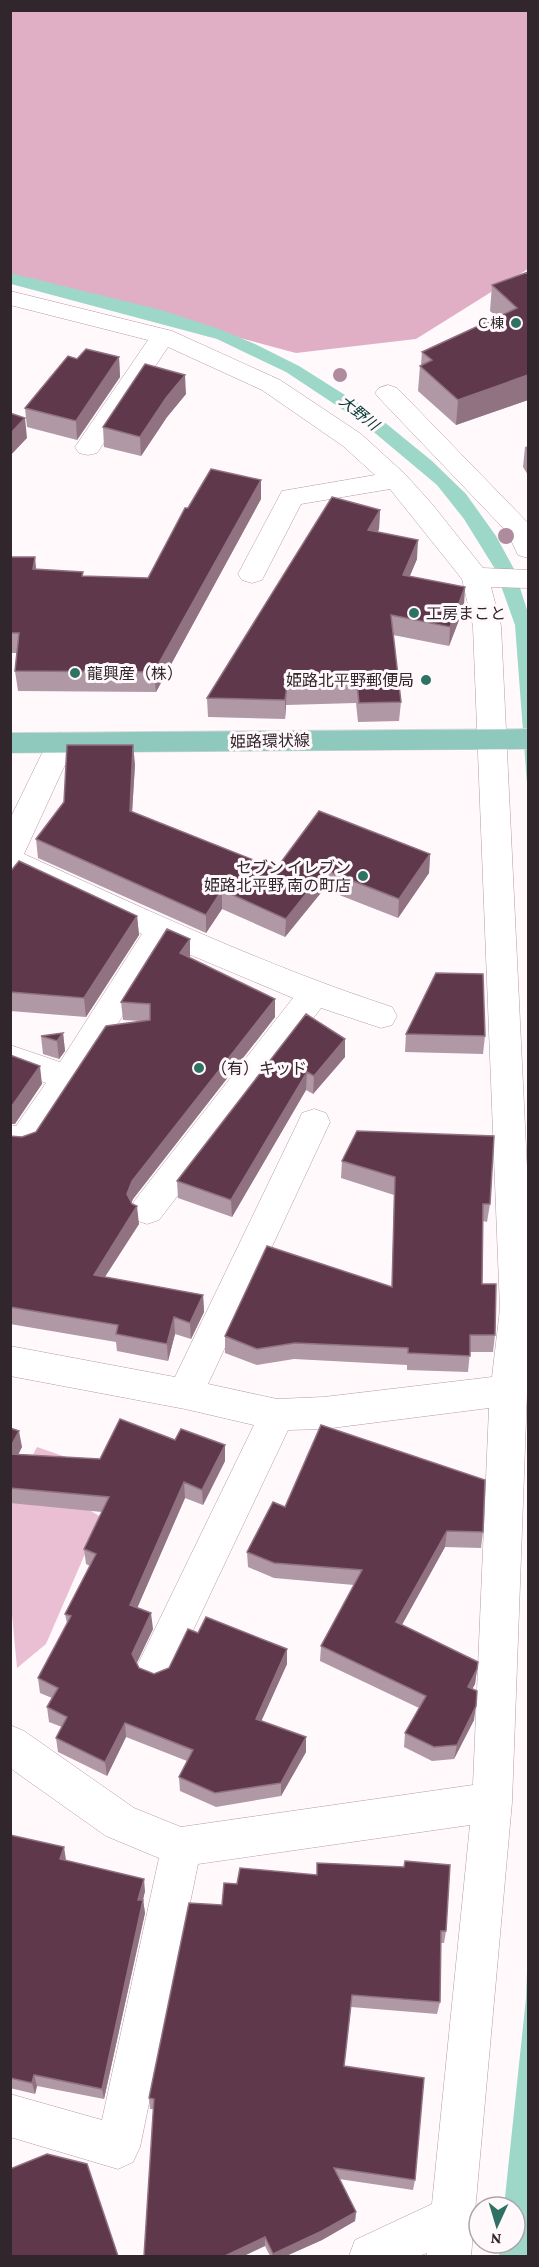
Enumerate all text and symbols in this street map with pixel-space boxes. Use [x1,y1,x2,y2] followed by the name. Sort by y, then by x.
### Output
[476,315,504,331] place label: Ｃ棟
[509,316,523,330] marker: Ｃ棟
[336,393,383,435] water label: 大野川
[426,605,506,622] place label: 工房まこと
[407,606,421,620] marker: 工房まこと
[87,665,183,682] place label: 龍興産（株）
[68,666,82,680] marker: 龍興産（株）
[286,672,414,689] place label: 姫路北平野郵便局
[419,673,433,687] marker: 姫路北平野郵便局
[230,732,310,750] street label: 姫路環状線
[204,859,351,894] place label: セブン イレブン 姫路北平野 南の町店
[356,869,370,883] marker: セブン イレブン 姫路北平野 南の町店
[211,1060,307,1077] place label: （有）キッド
[192,1061,206,1075] marker: （有）キッド
[467,2195,527,2255] north arrow
[490,2231,502,2248] text: N

